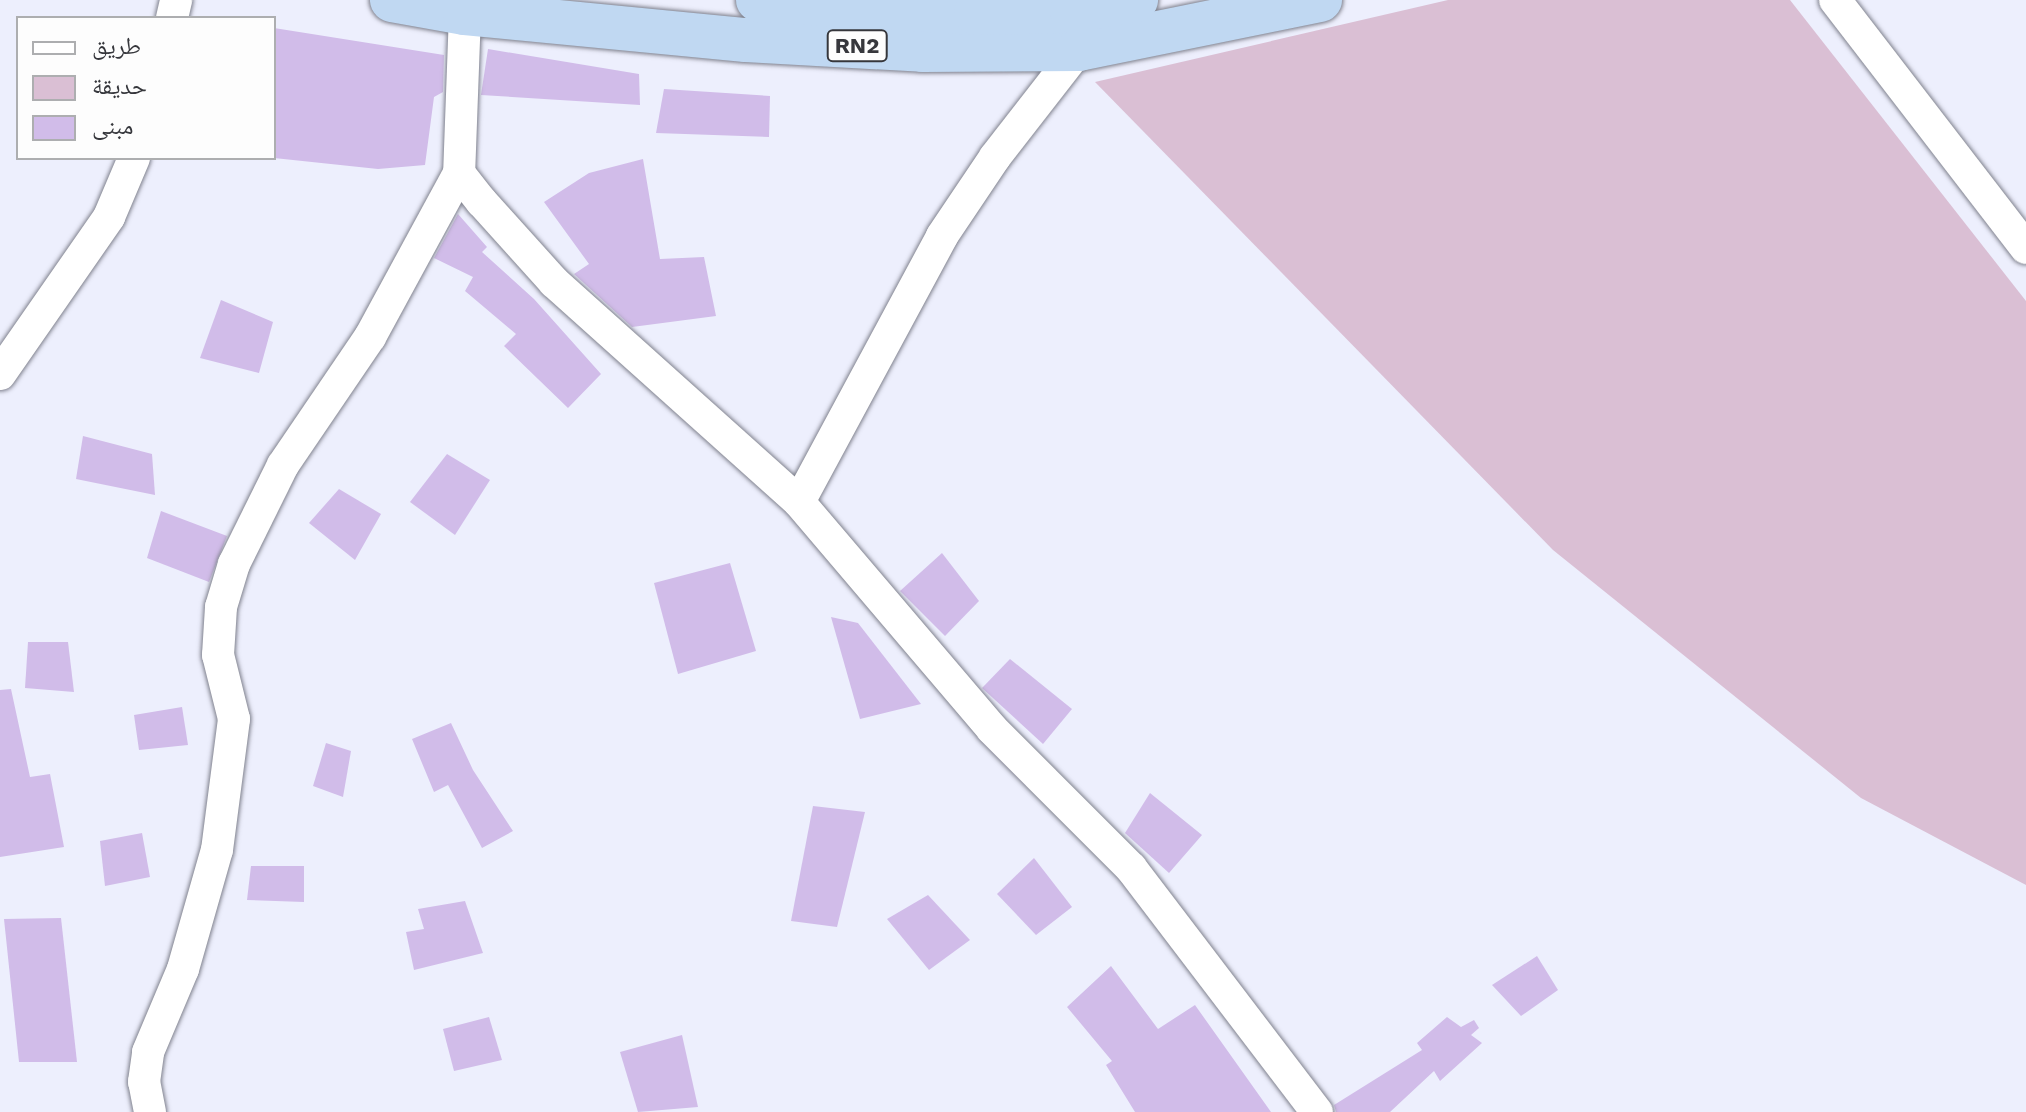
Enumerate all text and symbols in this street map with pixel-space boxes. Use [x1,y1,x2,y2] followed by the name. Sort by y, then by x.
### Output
[16,16,276,160] legend
[825,28,889,64] road number: RN2
[92,32,141,60] text: طريق
[92,72,147,100] text: حديقة
[92,112,133,140] text: مبنى

